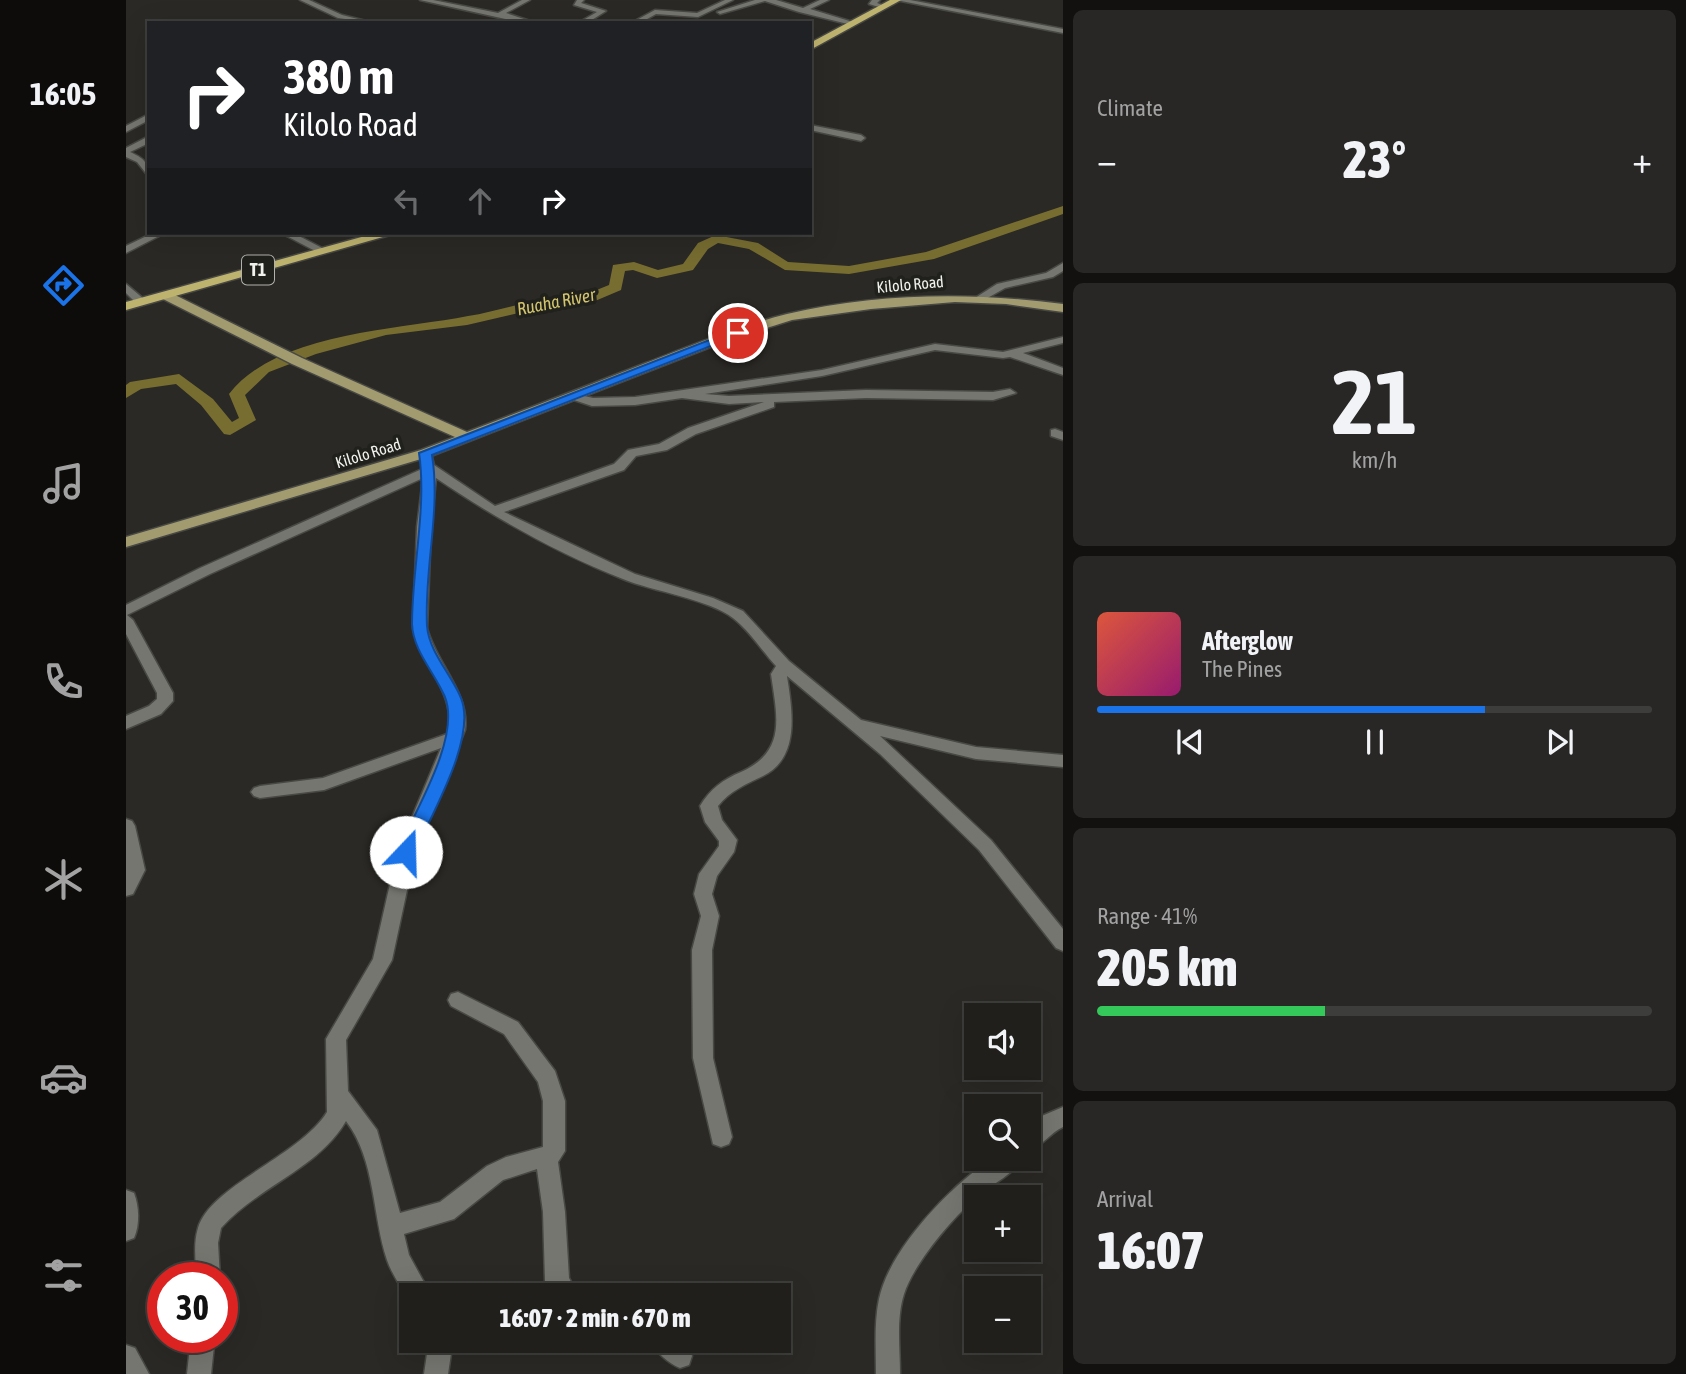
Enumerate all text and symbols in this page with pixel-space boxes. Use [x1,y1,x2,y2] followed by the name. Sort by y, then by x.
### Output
[283,48,394,104] text: 380 m
[168,49,259,140] icon: right
[30,75,96,112] text: 16:05
[1097,95,1163,121] text: Climate
[283,106,418,143] text: Kilolo Road
[1343,129,1406,189] text: 23°
[1097,138,1117,181] text: −
[1632,138,1652,181] text: +
[388,182,426,220] icon: left
[461,182,499,220] icon: ahead
[534,182,572,220] icon: right
[242,256,274,284] road number: T1
[39,261,88,310] icon: directions
[876,272,944,296] street label: Kilolo Road
[515,283,598,319] water label: Ruaha River
[708,303,768,363] pin
[719,314,757,352] icon: arrive
[1332,349,1417,453] text: 21
[333,435,403,471] street label: Kilolo Road
[1352,447,1397,473] text: km/h
[39,459,88,508] icon: music
[1202,626,1293,656] text: Afterglow
[1202,656,1282,682] text: The Pines
[39,657,88,706] icon: phone
[1171,723,1209,761] icon: previous
[1356,723,1394,761] icon: pause
[1541,723,1579,761] icon: next
[369,815,443,889] position arrow
[39,855,88,904] icon: climate
[1097,903,1197,929] text: Range · 41%
[1097,937,1238,997] text: 205 km
[964,1003,1041,1353] map controls
[964,1003,1041,1080] button: sound
[39,1053,88,1102] icon: car
[964,1094,1041,1171] button: search
[964,1185,1041,1262] button: +
[1097,1186,1153,1212] text: Arrival
[1097,1220,1205,1280] text: 16:07
[39,1251,88,1300] icon: filters
[147,1262,238,1353] speed limit sign: 30
[964,1276,1041,1353] button: −
[499,1303,691,1333] text: 16:07 · 2 min · 670 m

